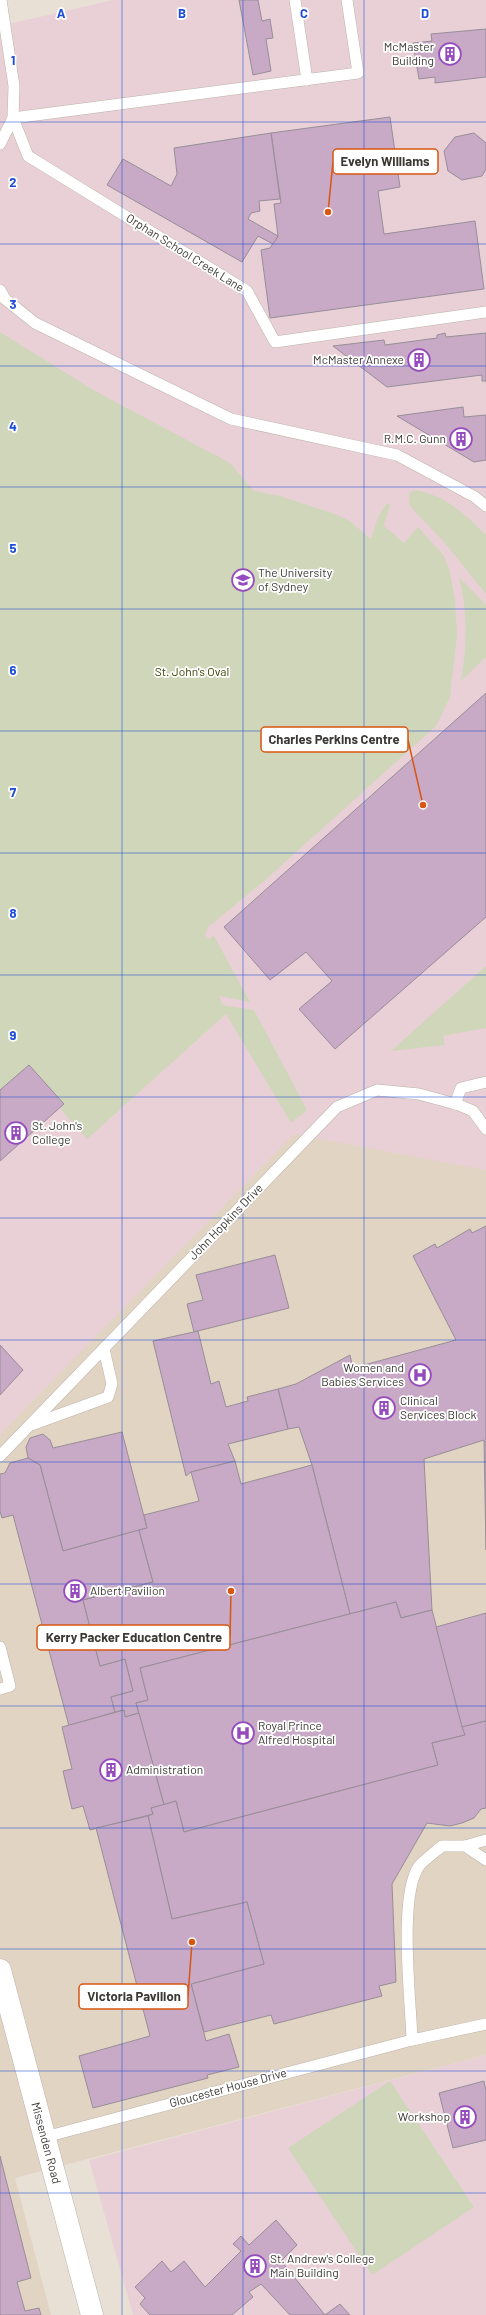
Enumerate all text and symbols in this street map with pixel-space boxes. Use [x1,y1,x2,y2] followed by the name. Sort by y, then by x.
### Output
[57,5,66,21] text: A
[178,5,186,21] text: B
[300,5,308,21] text: C
[421,5,429,21] text: D
[384,39,435,67] place label: McMaster Building
[437,41,463,67] building icon: McMaster Building
[11,52,15,68] text: 1
[333,149,438,174] callout: Evelyn Williams
[340,153,430,169] text: Evelyn Williams
[9,174,17,190] text: 2
[124,210,247,294] street label: Orphan School Creek Lane
[9,296,17,312] text: 3
[406,347,432,373] building icon: McMaster Annexe
[313,352,404,366] place label: McMaster Annexe
[9,418,17,434] text: 4
[448,426,474,452] building icon: R.M.C. Gunn
[384,431,446,445] place label: R.M.C. Gunn
[9,540,17,556] text: 5
[258,565,333,593] place label: The University of Sydney
[230,567,256,593] school or university icon: The University of Sydney
[10,662,17,678] text: 6
[155,664,229,678] park label: St. John's Oval
[261,727,408,752] callout: Charles Perkins Centre
[268,731,400,747] text: Charles Perkins Centre
[10,784,17,800] text: 7
[9,905,17,921] text: 8
[10,1027,17,1043] text: 9
[32,1118,82,1146] place label: St. John's College
[3,1120,29,1146] building icon: St. John's College
[185,1180,265,1262] street label: John Hopkins Drive
[321,1360,404,1388] place label: Women and Babies Services
[407,1362,433,1388] hospital icon: Women and Babies Services
[400,1393,477,1421] place label: Clinical Services Block
[371,1395,397,1421] building icon: Clinical Services Block
[62,1578,88,1604] building icon: Albert Pavilion
[90,1583,165,1597] place label: Albert Pavilion
[37,1625,230,1650] callout: Kerry Packer Education Centre
[46,1629,222,1645] text: Kerry Packer Education Centre
[258,1718,335,1746] place label: Royal Prince Alfred Hospital
[230,1720,256,1746] hospital icon: Royal Prince Alfred Hospital
[98,1757,124,1783] building icon: Administration
[126,1762,203,1776] place label: Administration
[79,1984,188,2009] callout: Victoria Pavilion
[87,1988,181,2004] text: Victoria Pavilion
[168,2065,288,2109] street label: Gloucester House Drive
[29,2100,65,2185] street label: Missenden Road
[452,2104,478,2130] building icon: Workshop
[398,2109,450,2123] place label: Workshop
[270,2251,375,2279] place label: St. Andrew's College Main Building
[242,2253,268,2279] building icon: St. Andrew's College Main Building

